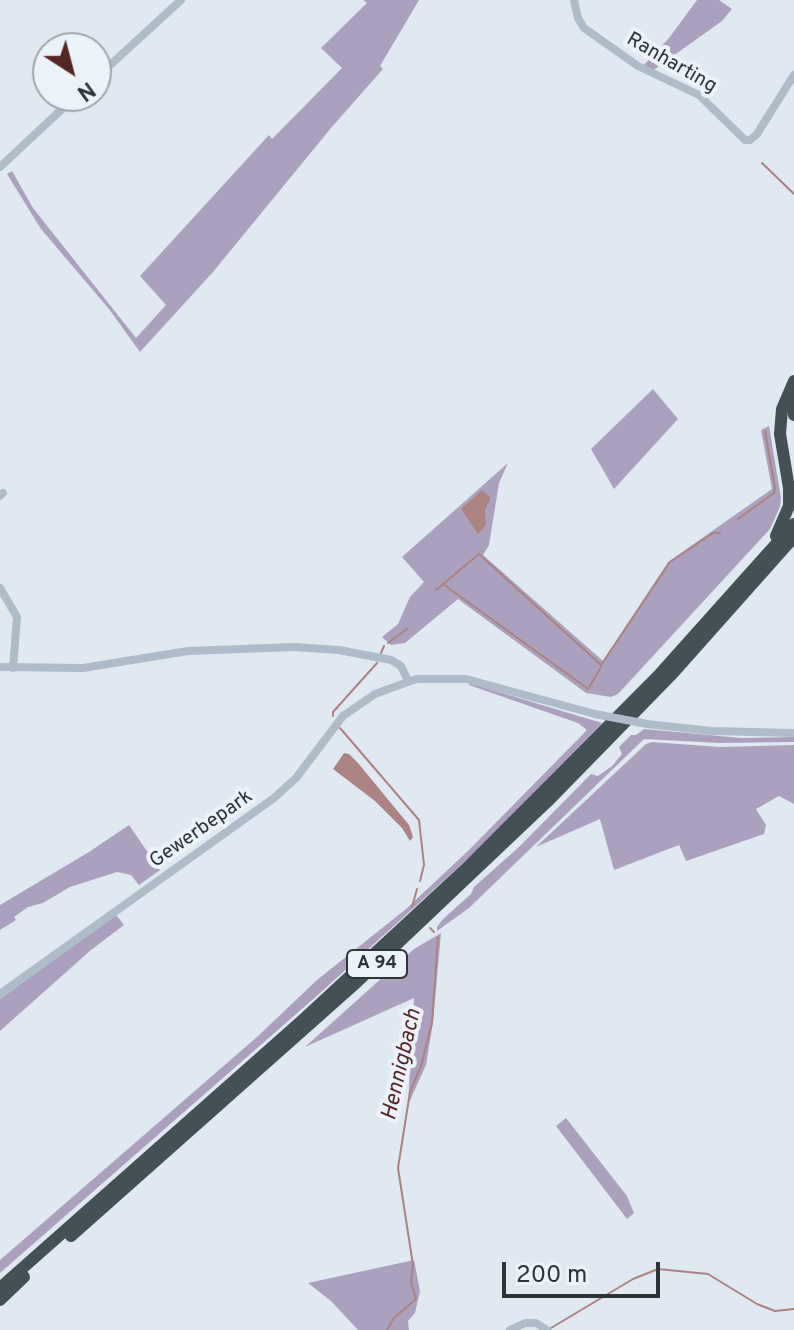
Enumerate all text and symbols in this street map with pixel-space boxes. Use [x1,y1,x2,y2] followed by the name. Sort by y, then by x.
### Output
[622,29,720,99] street label: Ranharting
[32,32,112,112] north arrow
[71,75,100,106] text: N
[146,786,258,874] street label: Gewerbepark
[347,950,407,978] road number: A 94
[377,1007,429,1123] water label: Hennigbach
[506,1246,664,1296] scale bar
[516,1261,587,1291] text: 200 m

